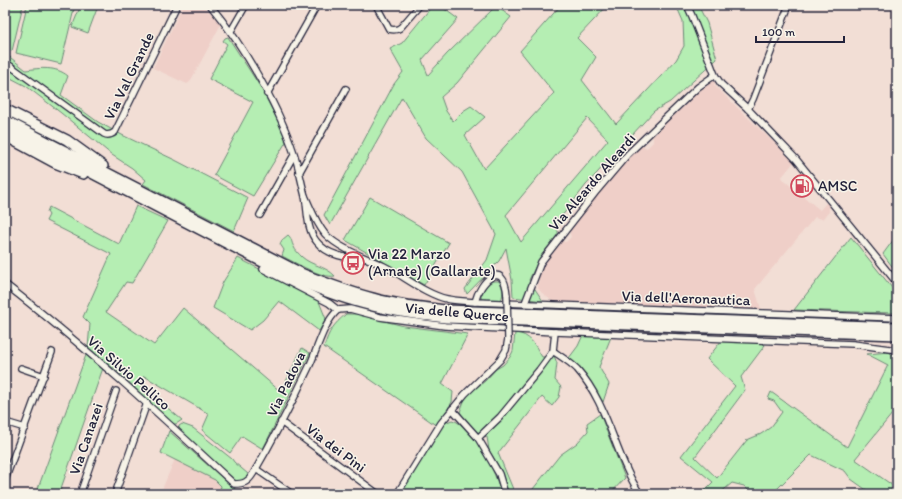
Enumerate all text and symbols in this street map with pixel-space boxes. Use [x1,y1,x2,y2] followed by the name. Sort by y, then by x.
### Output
[756,18,844,44] scale bar
[762,25,795,39] text: 100 m
[100,29,158,123] street label: Via Val Grande
[545,129,639,235] street label: Via Aleardo Aleardi
[789,173,815,199] fuel station icon: AMSC
[818,177,858,195] place label: AMSC
[368,245,496,280] place label: Via 22 Marzo (Arnate) (Gallarate)
[340,250,366,276] bus stop icon: Via 22 Marzo (Arnate) (Gallarate)
[621,287,751,309] street label: Via dell'Aeronautica
[404,298,510,326] street label: Via delle Querce
[84,332,174,414] street label: Via Silvio Pellico
[263,348,310,419] street label: Via Padova
[65,401,107,477] street label: Via Canazei
[302,420,370,476] street label: Via dei Pini

